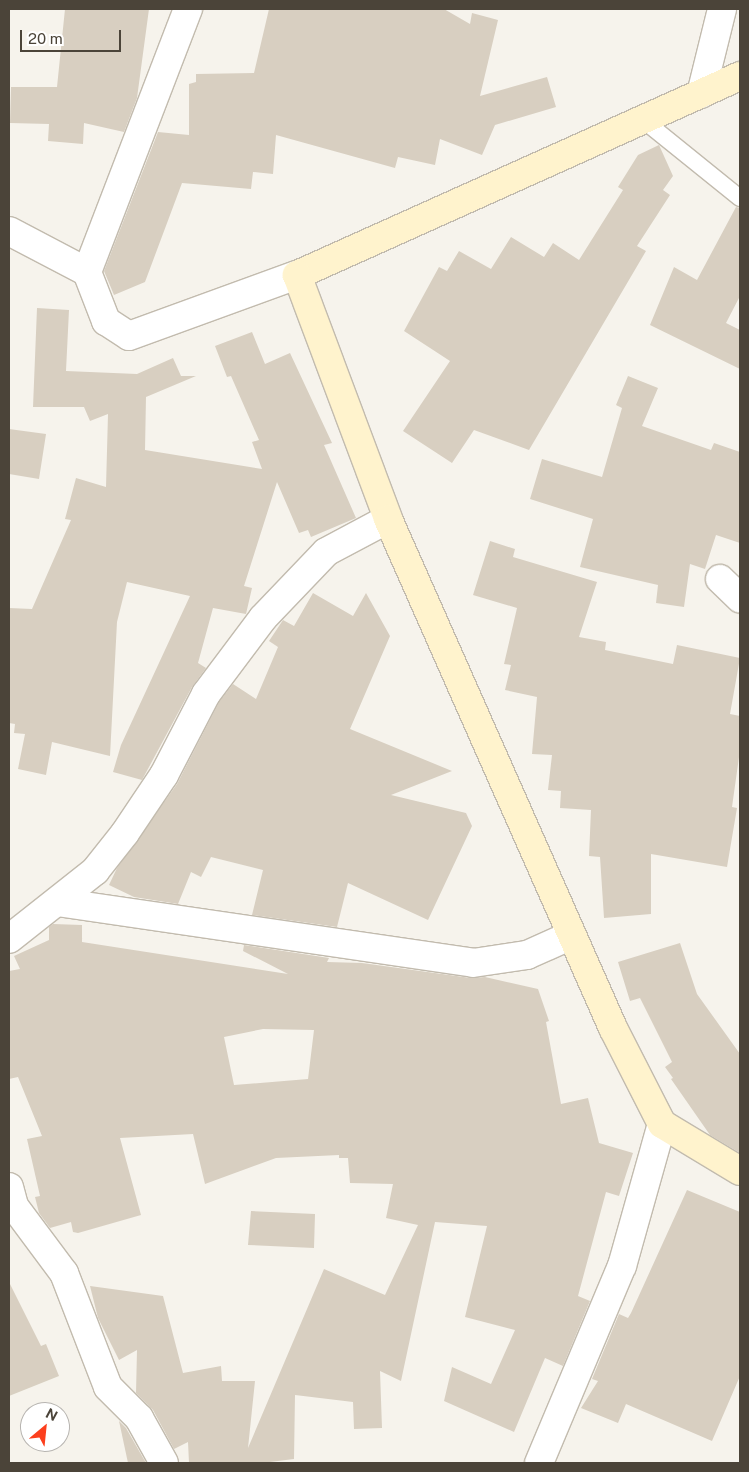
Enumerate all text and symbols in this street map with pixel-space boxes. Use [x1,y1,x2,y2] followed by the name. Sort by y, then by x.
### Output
[22,20,124,52] scale bar
[28,30,63,47] text: 20 m
[20,1402,70,1452] north arrow
[43,1405,60,1424] text: N

